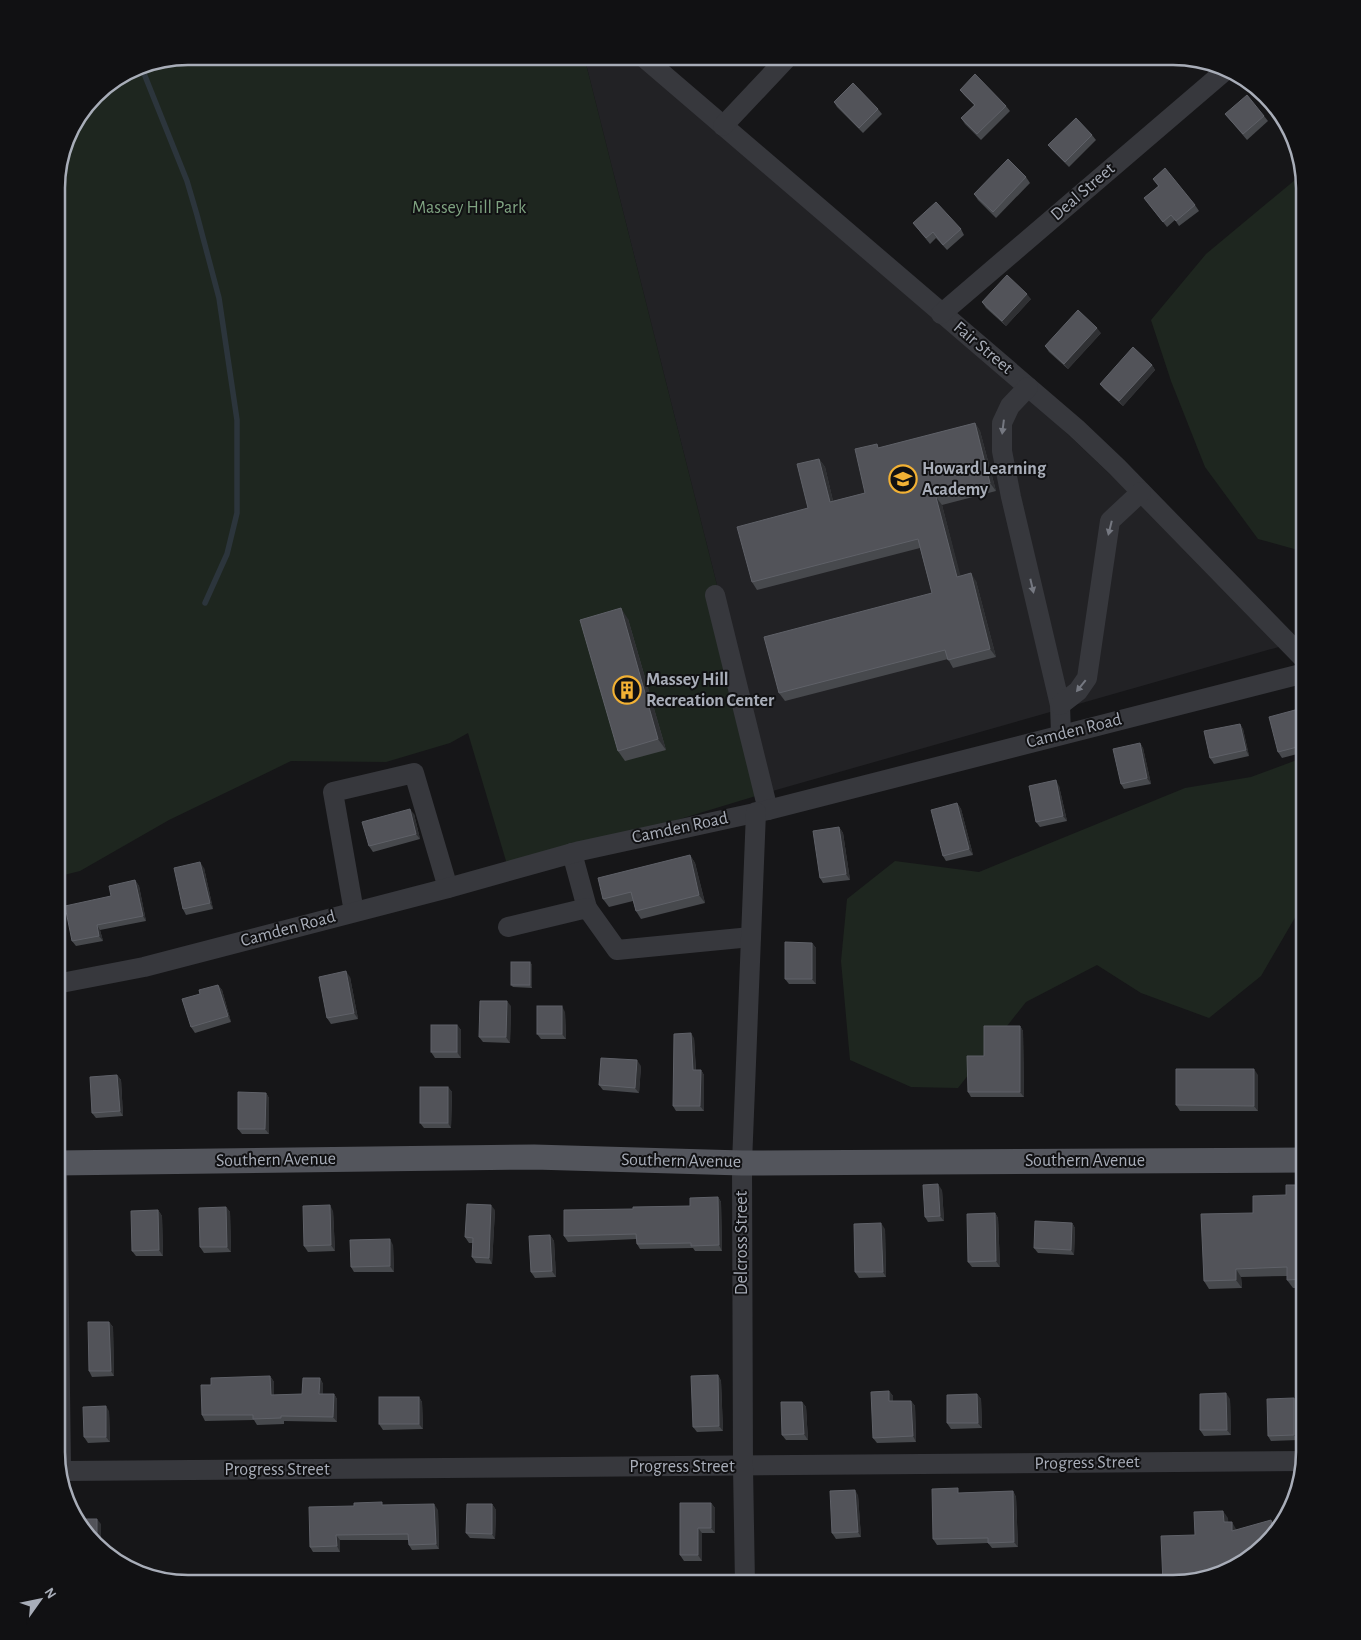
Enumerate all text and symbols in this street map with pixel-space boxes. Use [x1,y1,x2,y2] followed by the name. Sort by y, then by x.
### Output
[1048,159,1119,224] street label: Deal Street
[412,199,527,217] park label: Massey Hill Park
[950,318,1016,378] street label: Fair Street
[999,419,1007,435] one-way arrow
[922,460,1047,499] place label: Howard Learning Academy
[888,464,918,494] school or university icon: Howard Learning Academy
[1106,520,1114,536] one-way arrow
[1028,578,1036,593] one-way arrow
[646,671,775,710] place label: Massey Hill Recreation Center
[612,675,642,705] building icon: Massey Hill Recreation Center
[1075,679,1086,692] one-way arrow
[1024,710,1124,752] street label: Camden Road
[630,809,730,847] street label: Camden Road
[239,908,337,950] street label: Camden Road
[216,1150,336,1170] street label: Southern Avenue
[621,1151,741,1171] street label: Southern Avenue
[1025,1152,1145,1170] street label: Southern Avenue
[733,1191,751,1295] street label: Delcross Street
[1034,1453,1140,1473] street label: Progress Street
[629,1458,735,1476] street label: Progress Street
[224,1461,330,1479] street label: Progress Street
[15,1575,65,1625] north arrow
[42,1586,59,1601] text: N

